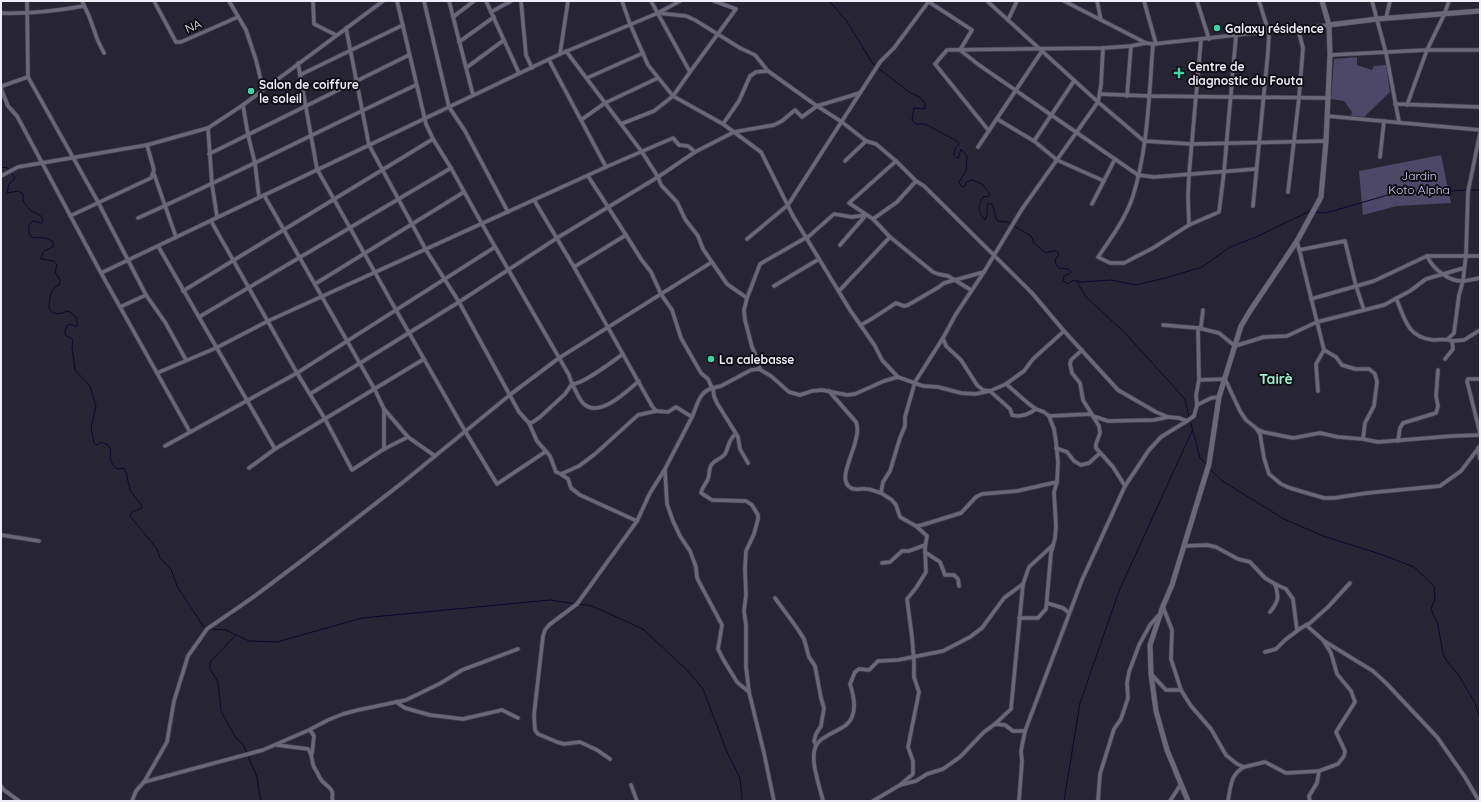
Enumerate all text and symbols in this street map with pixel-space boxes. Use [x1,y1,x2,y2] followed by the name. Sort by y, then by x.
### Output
[182,16,204,36] street label: NA
[1225,21,1324,36] place label: Galaxy résidence
[1212,23,1222,33] marker: Galaxy résidence
[1188,59,1303,88] place label: Centre de diagnostic du Fouta
[1173,67,1185,79] marker: Centre de diagnostic du Fouta
[259,77,359,106] place label: Salon de coiffure le soleil
[246,86,256,96] marker: Salon de coiffure le soleil
[1388,168,1450,197] park label: Jardin Koto Alpha
[719,352,794,367] place label: La calebasse
[706,354,716,364] marker: La calebasse
[1259,370,1293,388] district label: Tairè

